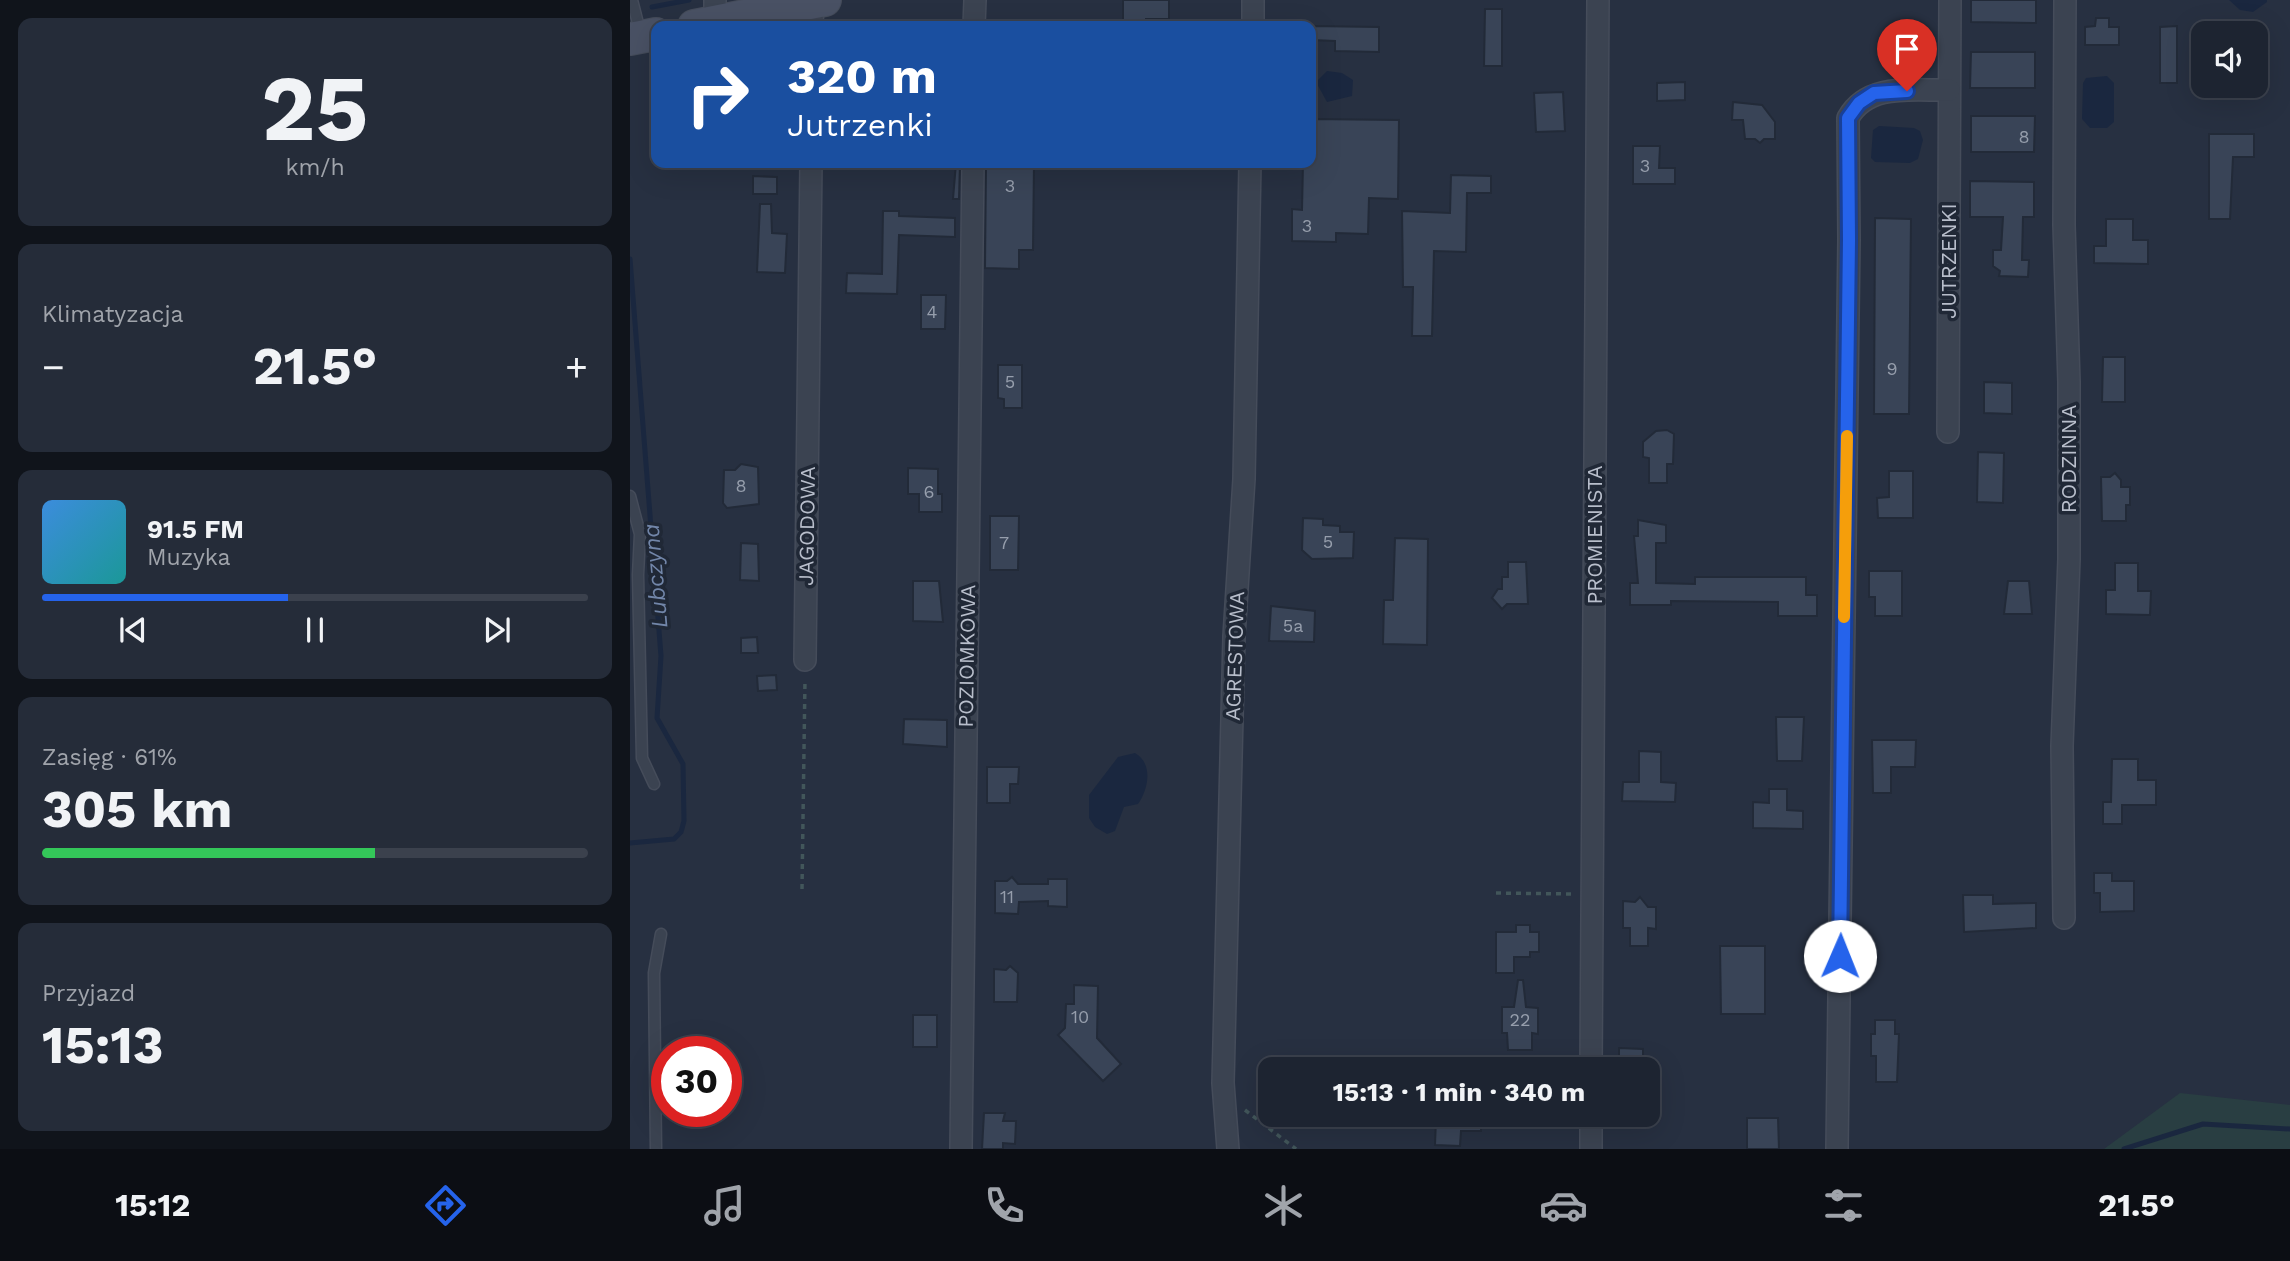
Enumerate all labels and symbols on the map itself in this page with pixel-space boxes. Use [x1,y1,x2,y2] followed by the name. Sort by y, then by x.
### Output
[1877,19,1937,91] pin
[2018,126,2030,147] house number: 8
[1640,155,1650,176] house number: 3
[1005,175,1015,196] house number: 3
[1936,203,1961,319] street label: JUTRZENKI
[1302,215,1312,236] house number: 3
[927,301,938,322] house number: 4
[1886,358,1898,379] house number: 9
[1005,371,1015,392] house number: 5
[2056,405,2081,513] street label: RODZINNA
[1582,465,1607,605] street label: PROMIENISTA
[793,466,820,586] street label: JAGODOWA
[735,475,747,496] house number: 8
[924,481,934,502] house number: 6
[637,523,674,629] water label: Lubczyna
[1323,531,1333,552] house number: 5
[999,532,1009,553] house number: 7
[953,584,980,728] street label: POZIOMKOWA
[1220,591,1249,721] street label: AGRESTOWA
[1283,615,1303,636] house number: 5a
[1000,886,1014,907] house number: 11
[1803,919,1877,993] position arrow
[1071,1006,1089,1027] house number: 10
[1510,1009,1531,1030] house number: 22
[651,1036,742,1127] speed limit sign: 30

